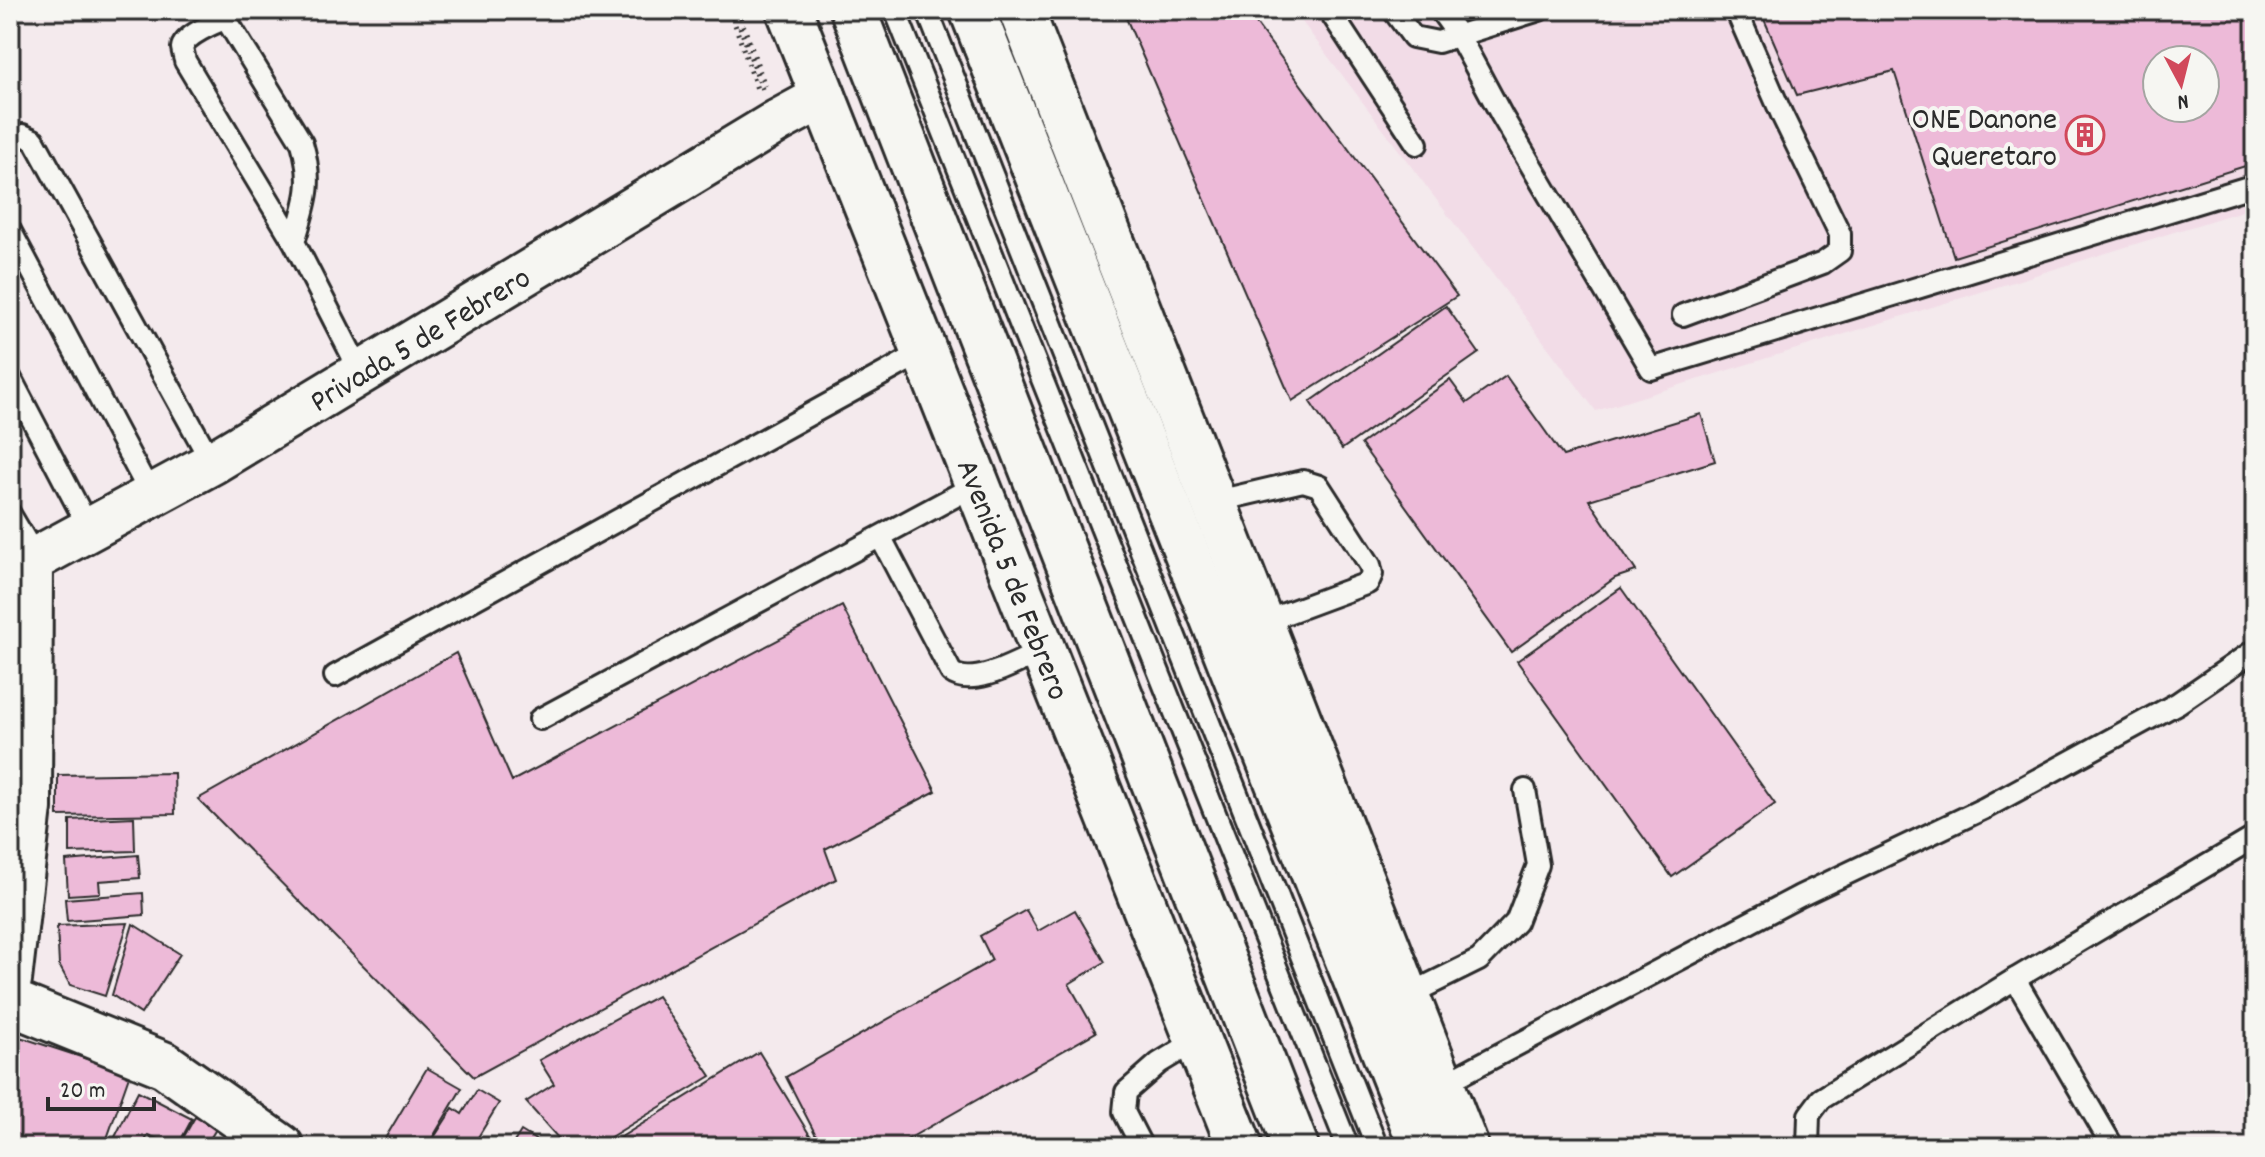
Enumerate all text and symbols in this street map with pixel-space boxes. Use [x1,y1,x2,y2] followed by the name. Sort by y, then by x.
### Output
[2141,44,2221,124] north arrow
[2176,84,2190,116] text: N
[1912,99,2057,182] place label: ONE Danone Queretaro
[2064,114,2106,156] building icon: ONE Danone Queretaro
[302,258,541,427] street label: Privada 5 de Febrero
[941,453,1079,708] street label: Avenida 5 de Febrero
[48,1061,154,1111] scale bar
[60,1075,106,1109] text: 20 m

